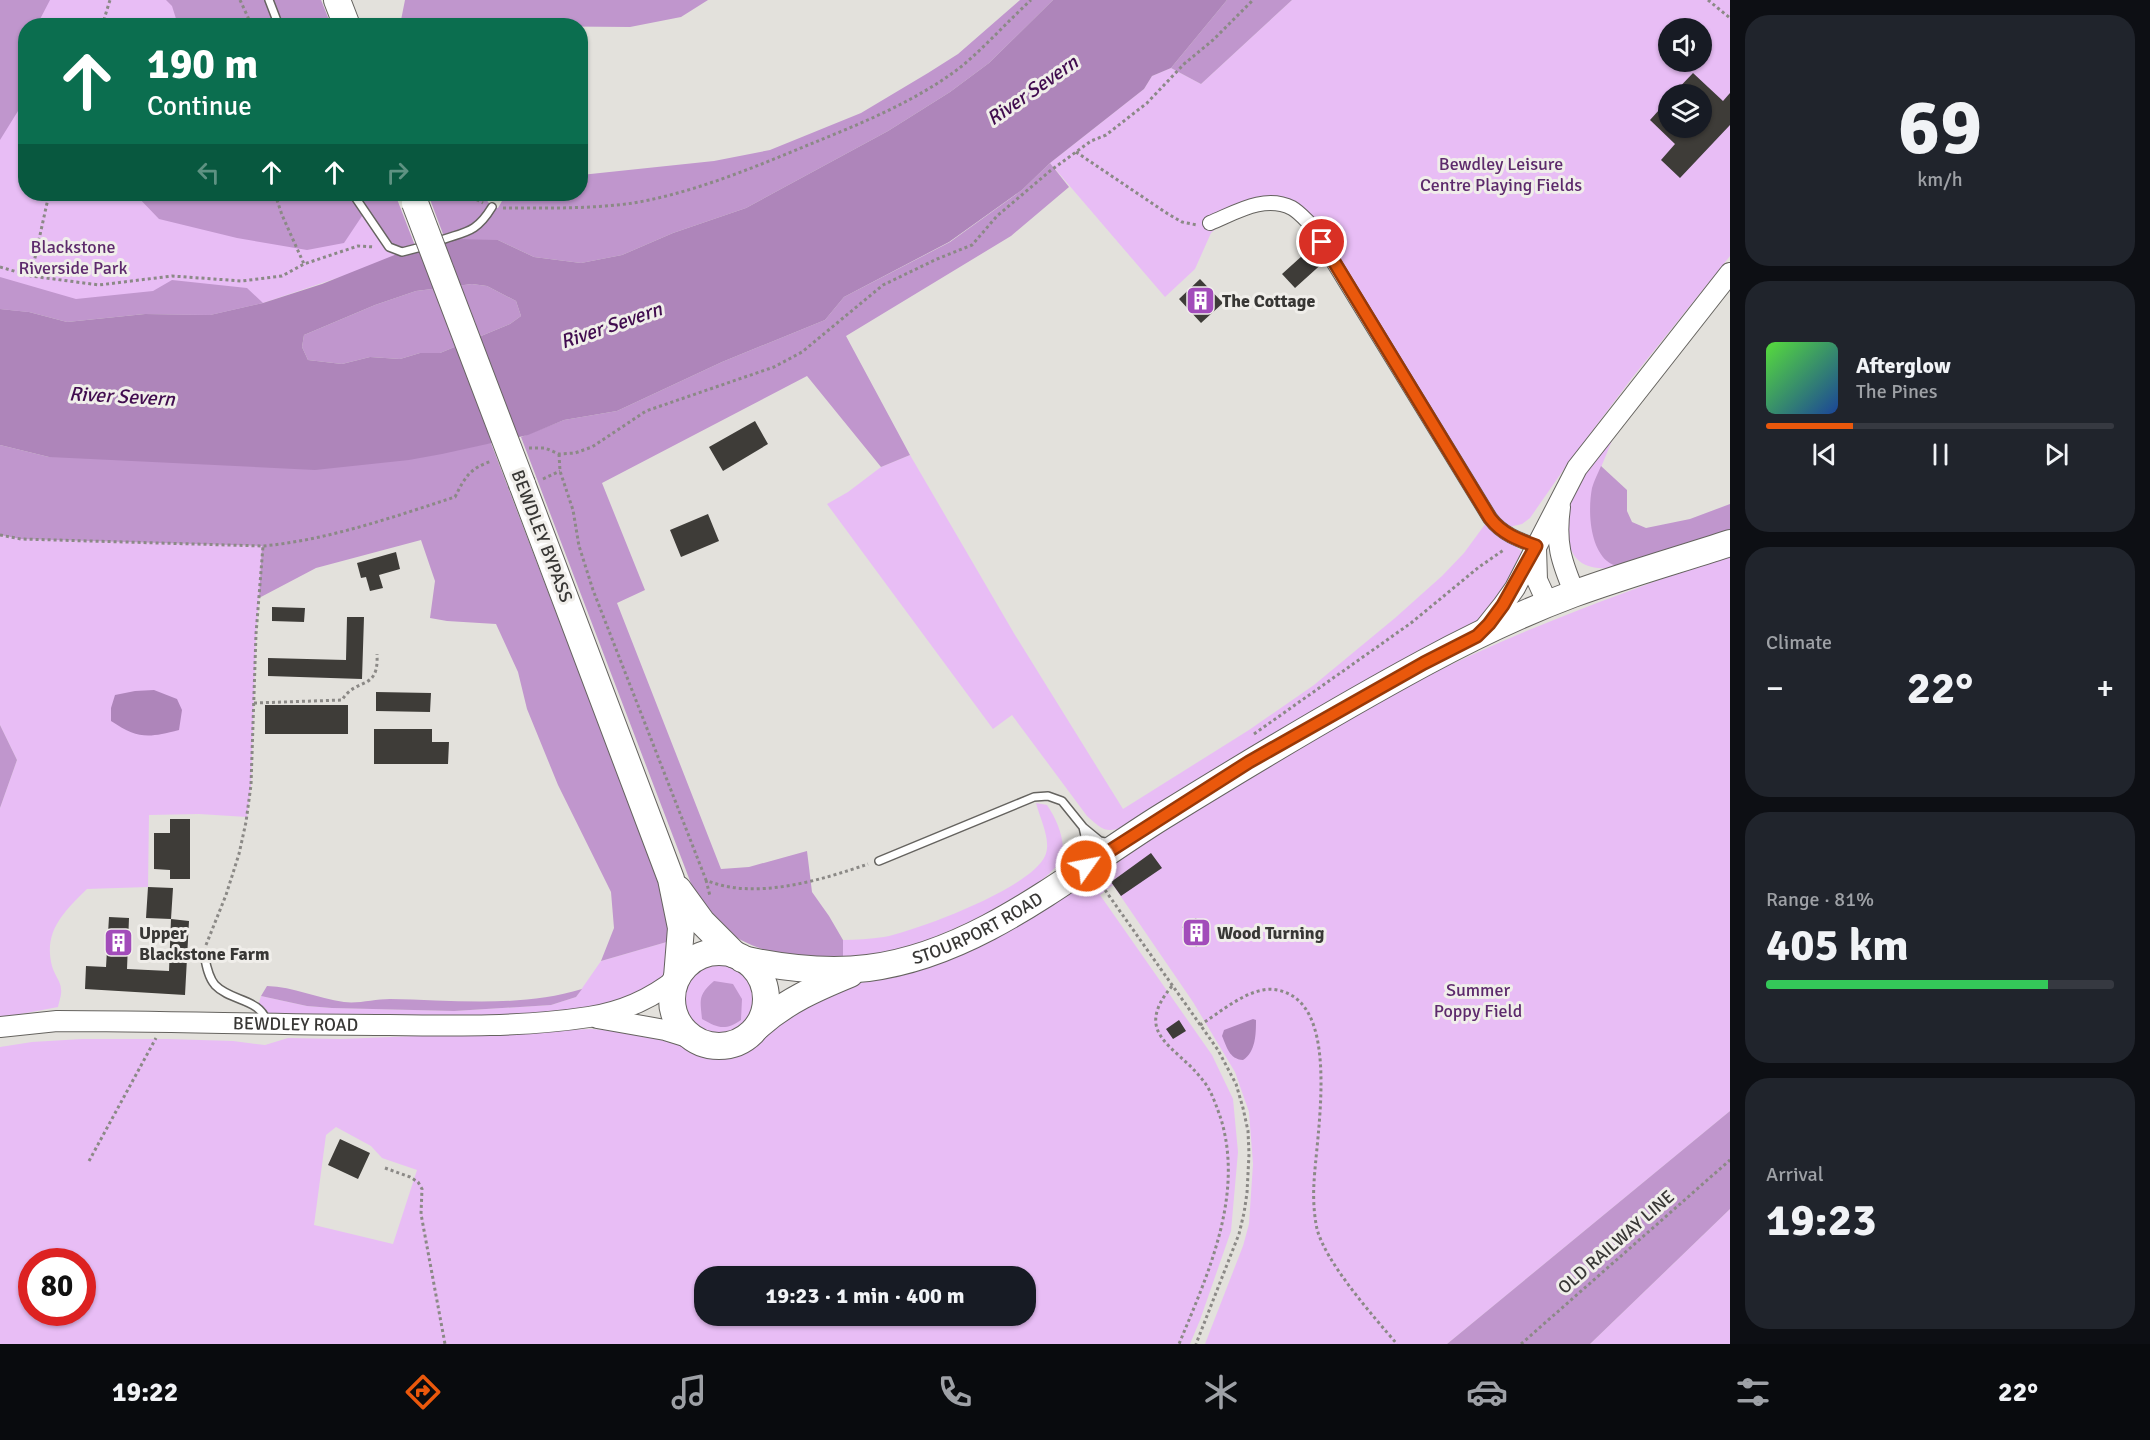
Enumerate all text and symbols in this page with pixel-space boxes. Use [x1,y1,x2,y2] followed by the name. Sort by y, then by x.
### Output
[1658,18,1712,138] map controls
[1658,18,1712,72] button: sound
[147,39,258,90] text: 190 m
[48,42,126,120] icon: ahead
[982,49,1084,131] water label: River Severn
[1898,80,1982,176] text: 69
[1658,84,1712,138] button: layers
[147,90,252,123] text: Continue
[1420,153,1582,196] park label: Bewdley Leisure Centre Playing Fields
[192,156,225,189] icon: left
[255,156,288,189] icon: ahead
[318,156,351,189] icon: ahead
[381,156,414,189] icon: right
[1917,167,1963,192] text: km/h
[1296,216,1347,267] pin
[1305,225,1338,258] icon: arrive
[19,236,128,279] park label: Blackstone Riverside Park
[1185,285,1217,317] building icon: The Cottage
[1222,290,1315,312] place label: The Cottage
[557,296,666,355] water label: River Severn
[1856,352,1951,379] text: Afterglow
[1856,379,1938,404] text: The Pines
[68,381,177,412] water label: River Severn
[1808,438,1841,471] icon: previous
[1924,438,1957,471] icon: pause
[2040,438,2073,471] icon: next
[507,467,577,605] street label: BEWDLEY BYPASS
[1766,630,1832,655] text: Climate
[1907,661,1973,716] text: 22°
[1766,668,1784,709] text: −
[2096,668,2114,709] text: +
[1054,834,1118,898] position arrow
[909,887,1047,969] street label: STOURPORT ROAD
[1766,887,1874,912] text: Range · 81%
[1180,917,1212,949] building icon: Wood Turning
[1766,918,1909,973] text: 405 km
[139,922,269,965] place label: Upper Blackstone Farm
[1217,922,1325,944] place label: Wood Turning
[102,927,134,959] building icon: Upper Blackstone Farm
[1434,979,1522,1022] park label: Summer Poppy Field
[233,1012,358,1036] street label: BEWDLEY ROAD
[1766,1162,1824,1187] text: Arrival
[1553,1185,1679,1299] street label: OLD RAILWAY LINE
[1766,1193,1876,1248] text: 19:23
[18,1248,96,1326] speed limit sign: 80
[765,1282,965,1309] text: 19:23 · 1 min · 400 m
[402,1371,444,1413] icon: directions
[668,1371,710,1413] icon: music
[934,1371,976,1413] icon: phone
[1200,1371,1242,1413] icon: climate
[1466,1371,1508,1413] icon: car
[1732,1371,1774,1413] icon: filters
[112,1376,178,1409] text: 19:22
[1998,1376,2038,1409] text: 22°

